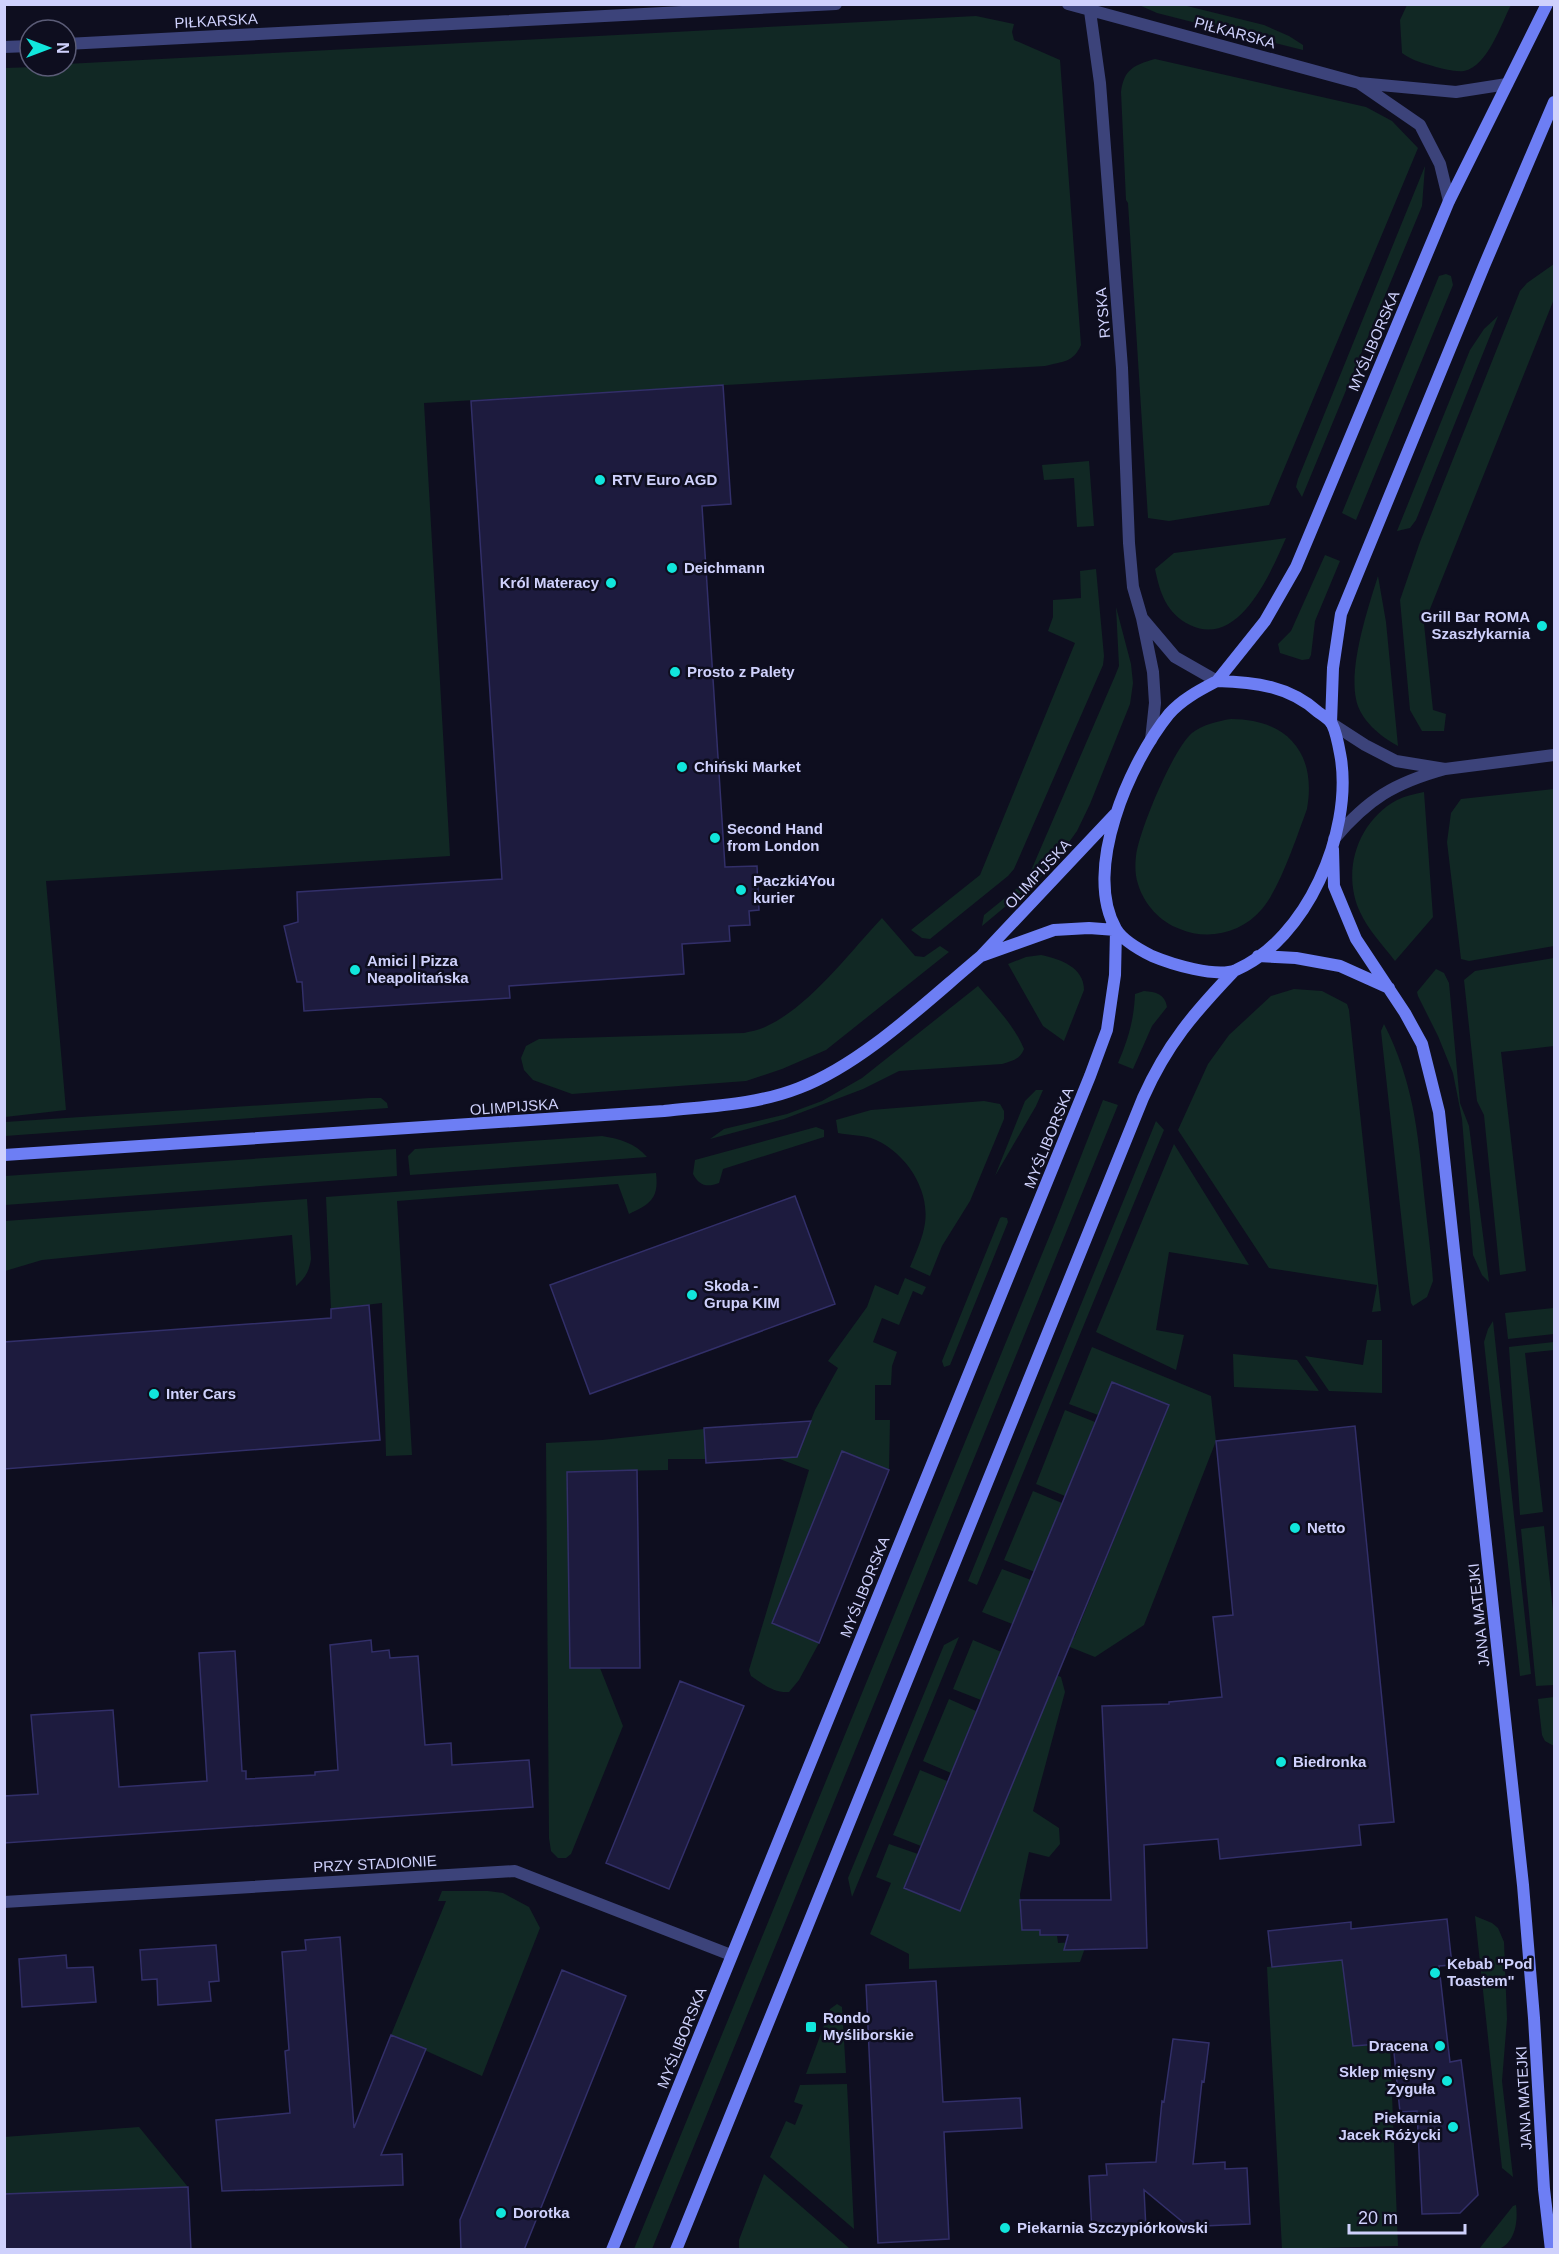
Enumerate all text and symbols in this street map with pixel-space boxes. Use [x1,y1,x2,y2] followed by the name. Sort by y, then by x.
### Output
[174,10,258,31] street label: PIŁKARSKA
[1193,14,1278,52] street label: PIŁKARSKA
[18,18,78,78] north arrow
[54,42,71,54] text: N
[1092,287,1113,339] street label: RYSKA
[1345,288,1402,394] street label: MYŚLIBORSKA
[612,471,717,488] place label: RTV Euro AGD
[593,473,607,487] marker: RTV Euro AGD
[684,559,765,576] place label: Deichmann
[665,561,679,575] marker: Deichmann
[500,574,600,591] place label: Król Materacy
[604,576,618,590] marker: Król Materacy
[1421,608,1531,642] place label: Grill Bar ROMA Szaszłykarnia
[1535,619,1549,633] marker: Grill Bar ROMA Szaszłykarnia
[687,663,795,680] place label: Prosto z Palety
[668,665,682,679] marker: Prosto z Palety
[694,758,801,775] place label: Chiński Market
[675,760,689,774] marker: Chiński Market
[727,820,823,854] place label: Second Hand from London
[708,831,722,845] marker: Second Hand from London
[1001,836,1074,912] street label: OLIMPIJSKA
[753,872,835,906] place label: Paczki4You kurier
[734,883,748,897] marker: Paczki4You kurier
[367,952,469,986] place label: Amici | Pizza Neapolitańska
[348,963,362,977] marker: Amici | Pizza Neapolitańska
[1021,1085,1077,1191] street label: MYŚLIBORSKA
[469,1095,559,1118] street label: OLIMPIJSKA
[704,1277,780,1311] place label: Skoda - Grupa KIM
[685,1288,699,1302] marker: Skoda - Grupa KIM
[166,1385,236,1402] place label: Inter Cars
[147,1387,161,1401] marker: Inter Cars
[1307,1519,1345,1536] place label: Netto
[1288,1521,1302,1535] marker: Netto
[837,1534,893,1640] street label: MYŚLIBORSKA
[1465,1562,1492,1668] street label: JANA MATEJKI
[1293,1753,1367,1770] place label: Biedronka
[1274,1755,1288,1769] marker: Biedronka
[313,1852,437,1875] street label: PRZY STADIONIE
[1447,1955,1532,1989] place label: Kebab "Pod Toastem"
[1428,1966,1442,1980] marker: Kebab "Pod Toastem"
[654,1985,710,2091] street label: MYŚLIBORSKA
[823,2009,914,2043] place label: Rondo Myśliborskie
[804,2020,818,2034] marker: Rondo Myśliborskie
[1369,2037,1429,2054] place label: Dracena
[1433,2039,1447,2053] marker: Dracena
[1512,2046,1535,2150] street label: JANA MATEJKI
[1339,2063,1436,2097] place label: Sklep mięsny Zyguła
[1440,2074,1454,2088] marker: Sklep mięsny Zyguła
[1338,2109,1442,2143] place label: Piekarnia Jacek Różycki
[1446,2120,1460,2134] marker: Piekarnia Jacek Różycki
[1349,2197,1464,2235] scale bar
[513,2204,570,2221] place label: Dorotka
[494,2206,508,2220] marker: Dorotka
[1358,2208,1398,2228] text: 20 m
[1017,2219,1208,2236] place label: Piekarnia Szczypiórkowski
[998,2221,1012,2235] marker: Piekarnia Szczypiórkowski

